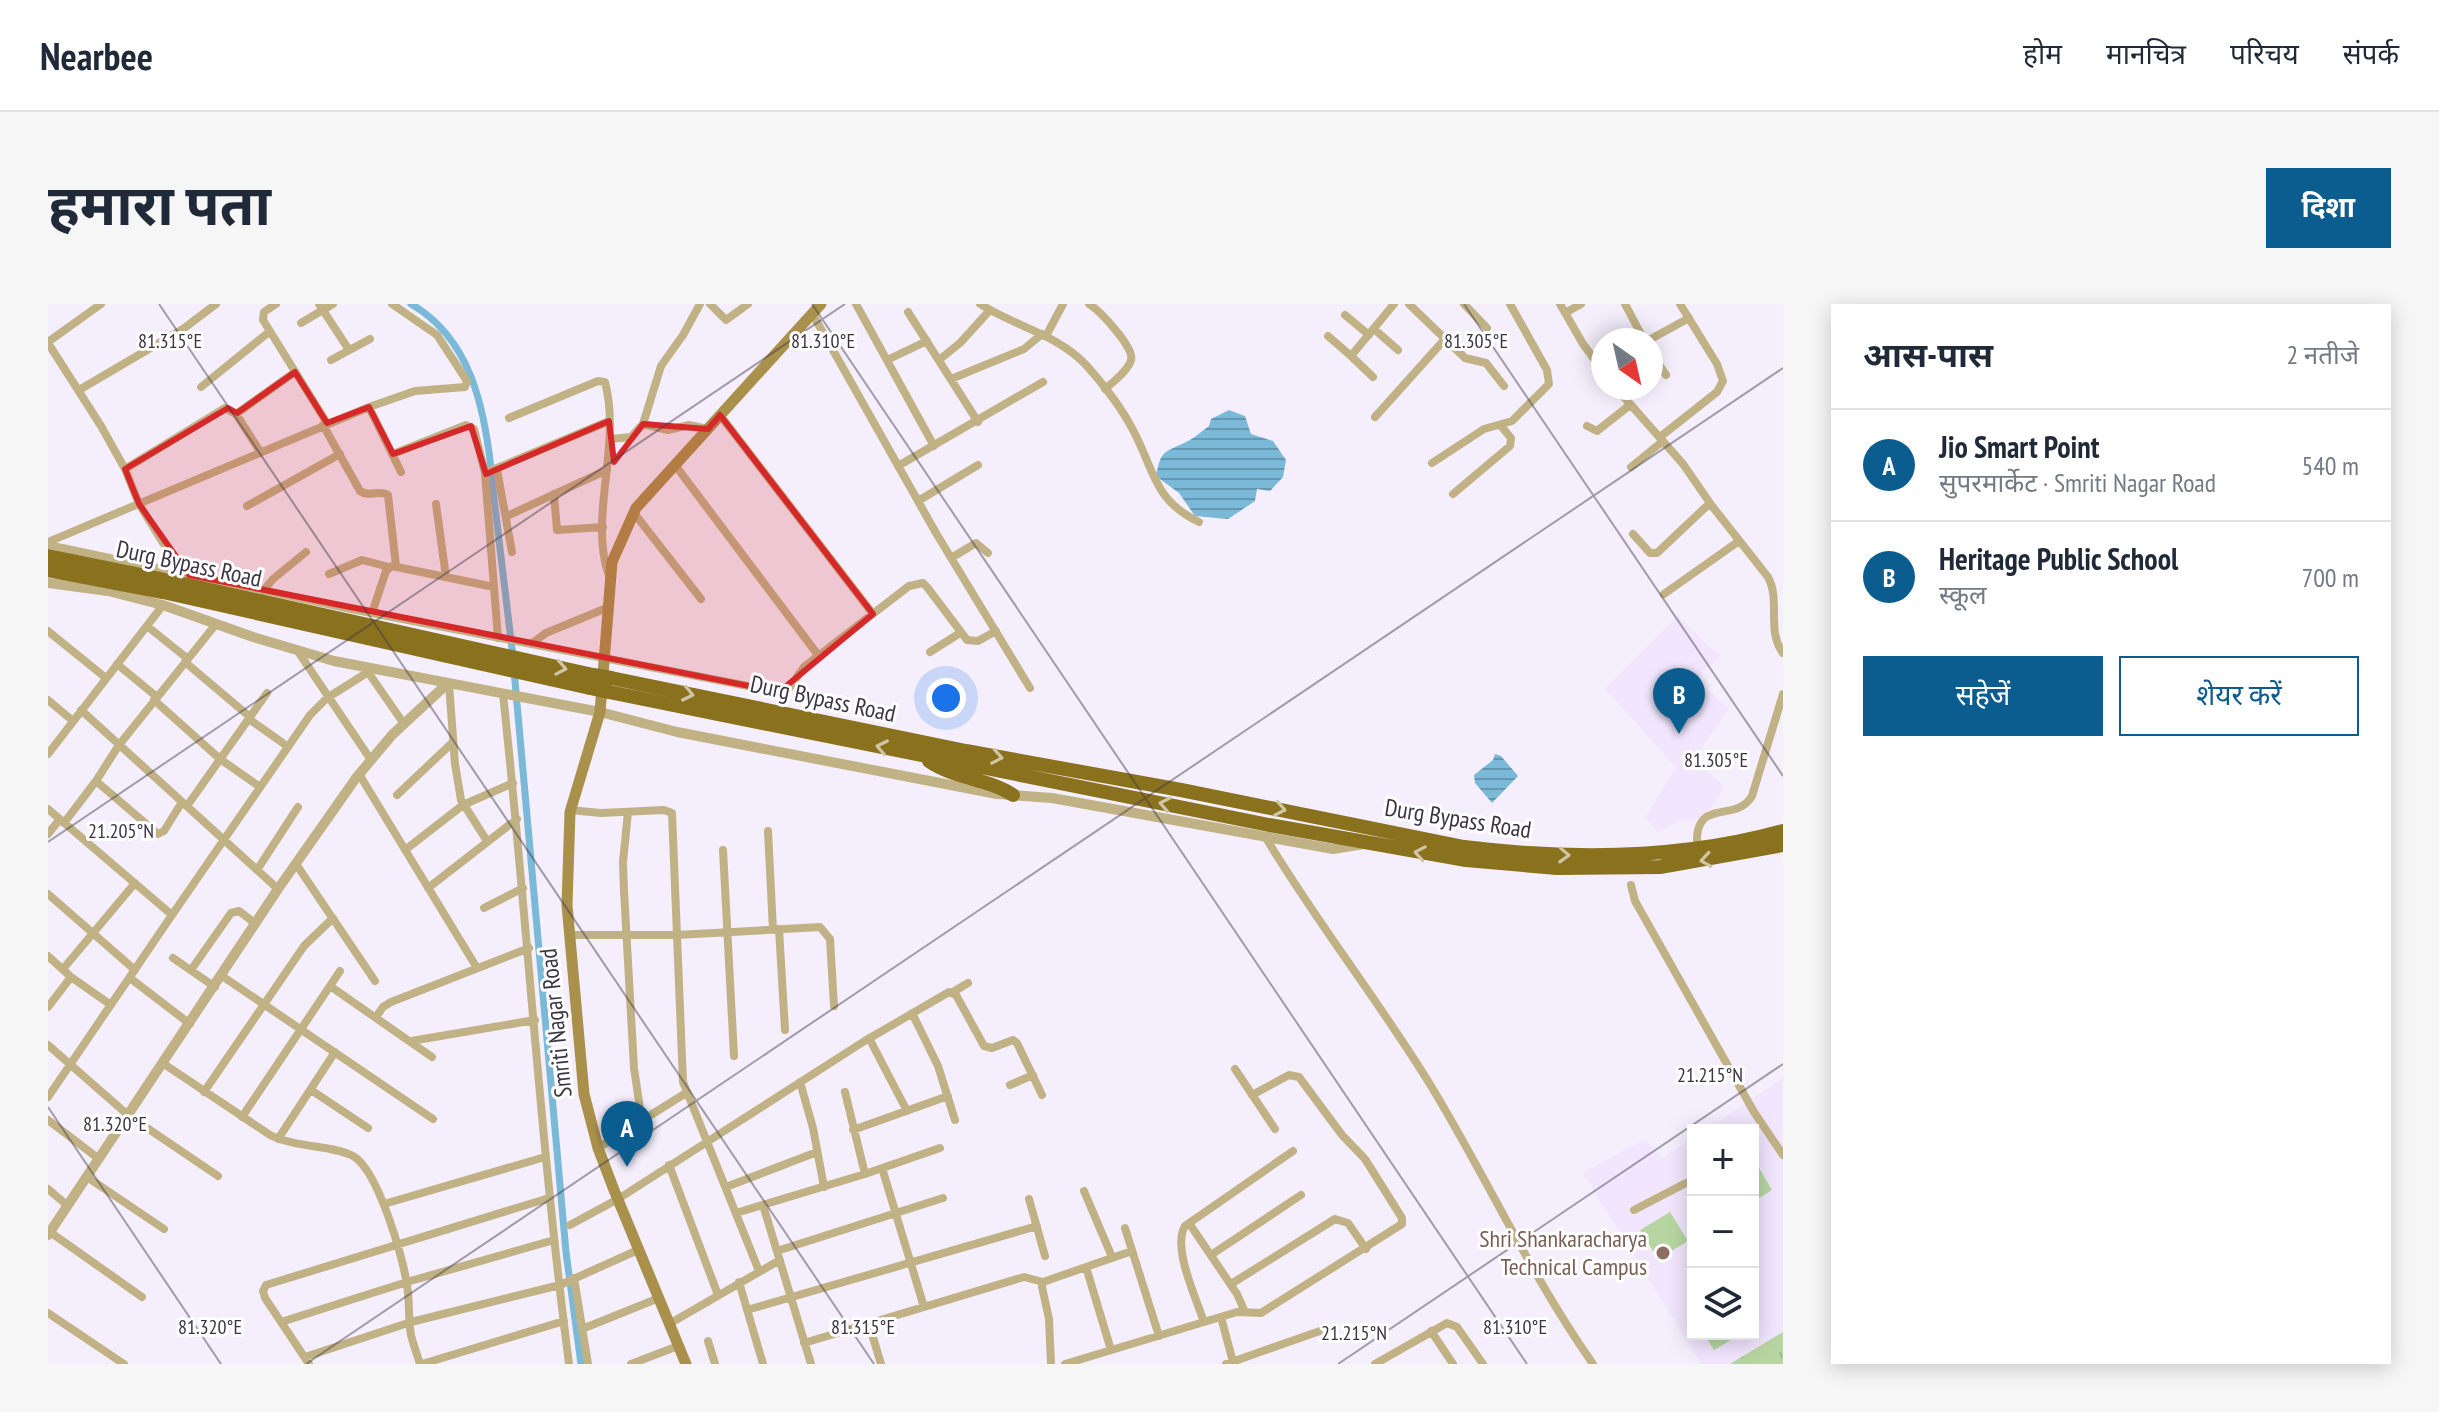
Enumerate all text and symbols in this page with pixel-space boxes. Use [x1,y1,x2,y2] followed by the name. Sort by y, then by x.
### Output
[40,31,153,80] text: Nearbee
[2023,35,2062,72] text: होम
[2106,35,2186,72] text: मानचित्र
[2230,35,2299,72] text: परिचय
[2343,35,2399,72] text: संपर्क
[48,168,271,240] text: हमारा पता
[2266,168,2391,248] button: दिशा
[138,328,202,354] text: 81.315°E
[791,328,855,354] text: 81.310°E
[1444,328,1508,354] text: 81.305°E
[1591,328,1663,400] north arrow
[1863,332,1993,376] text: आस-पास
[2287,338,2359,371] text: 2 नतीजे
[1939,427,2100,466] text: Jio Smart Point
[1882,449,1896,482] text: A
[2301,449,2359,482] text: 540 m
[1939,466,2216,499] text: सुपरमार्केट · Smriti Nagar Road
[114,533,265,594] street label: Durg Bypass Road
[1939,539,2178,578] text: Heritage Public School
[1883,561,1895,594] text: B
[2301,561,2359,594] text: 700 m
[1939,578,1987,611] text: स्कूल
[1863,656,2103,736] button: सहेजें
[2119,656,2359,736] button: शेयर करें
[553,659,567,676] one-way arrow
[748,668,899,729] street label: Durg Bypass Road
[1653,668,1705,734] pin: B
[926,678,966,718] your location
[680,685,694,702] one-way arrow
[876,739,890,756] one-way arrow
[991,747,1004,764] one-way arrow
[1684,747,1748,773] text: 81.305°E
[1383,792,1533,845] street label: Durg Bypass Road
[1158,796,1172,813] one-way arrow
[1274,800,1287,817] one-way arrow
[88,818,154,844] text: 21.205°N
[1413,845,1427,862] one-way arrow
[1558,846,1571,863] one-way arrow
[1700,851,1713,868] one-way arrow
[532,947,579,1099] street label: Smriti Nagar Road
[1677,1062,1743,1088] text: 21.215°N
[601,1101,653,1167] pin: A
[83,1111,147,1137] text: 81.320°E
[1687,1124,1759,1340] map controls
[1687,1124,1759,1196] button: +
[1687,1196,1759,1268] button: −
[1479,1223,1647,1282] place label: Shri Shankaracharya Technical Campus
[1654,1244,1672,1262] marker: Shri Shankaracharya Technical Campus
[1687,1268,1759,1340] button: layers
[178,1314,242,1340] text: 81.320°E
[831,1314,895,1340] text: 81.315°E
[1483,1314,1547,1340] text: 81.310°E
[1321,1320,1387,1346] text: 21.215°N

